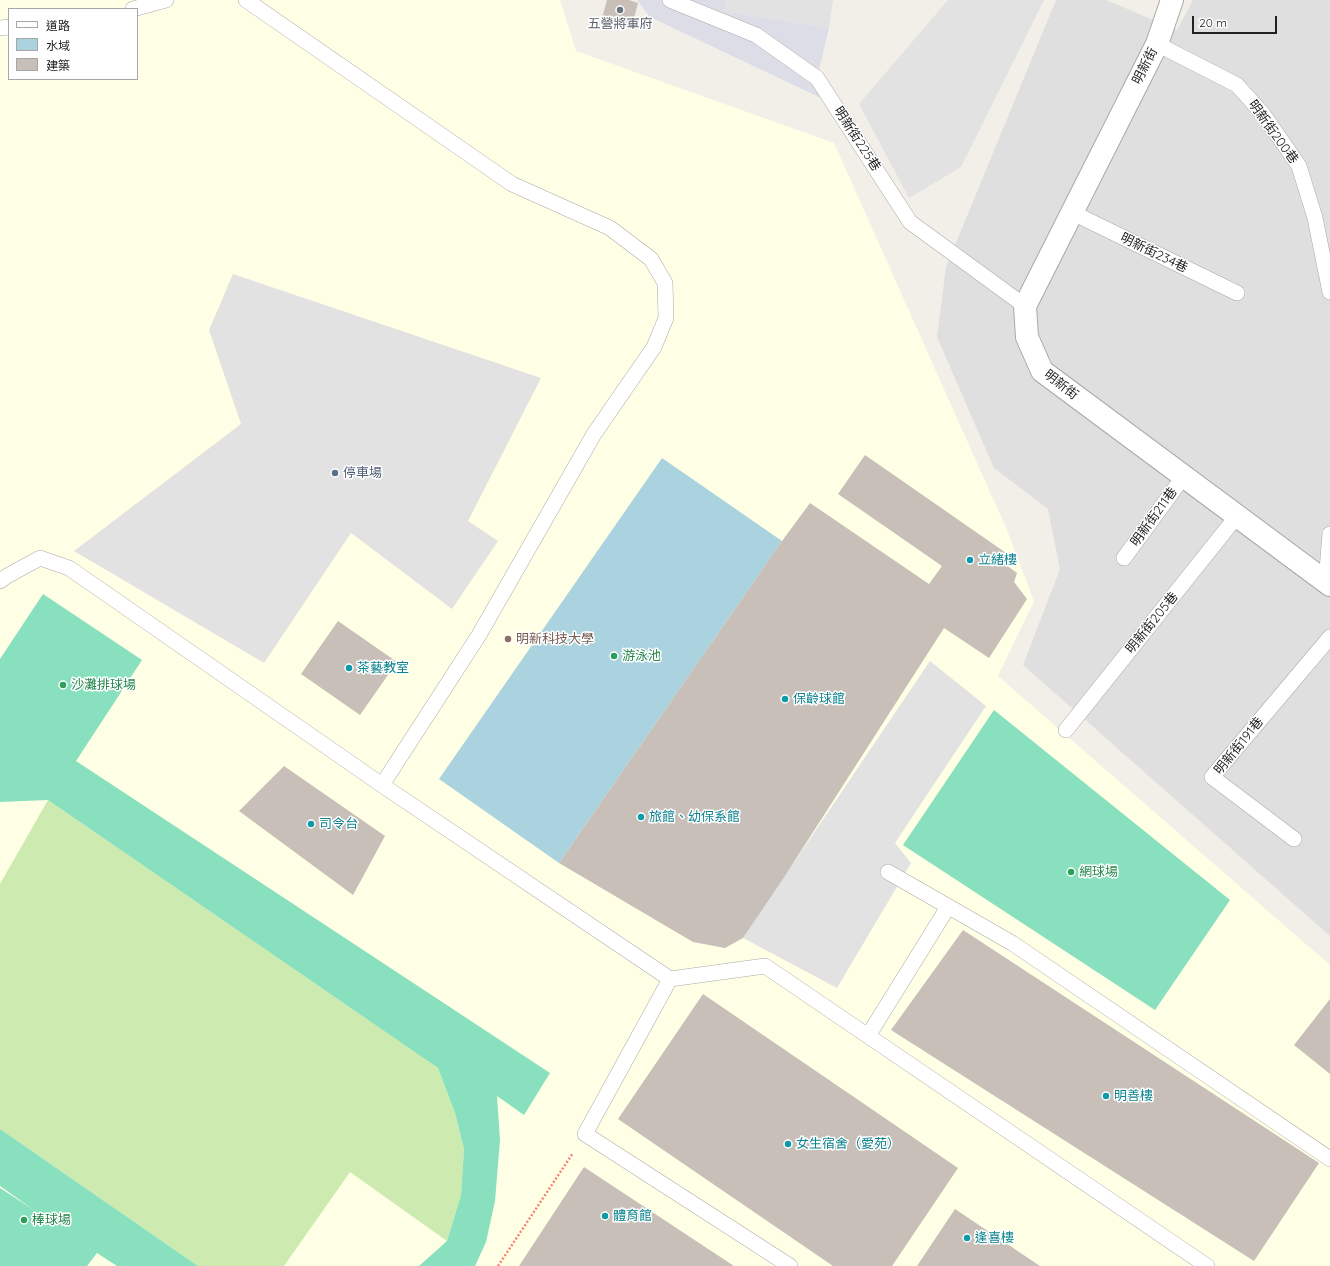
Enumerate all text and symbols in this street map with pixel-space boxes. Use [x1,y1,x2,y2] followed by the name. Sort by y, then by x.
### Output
[615,5,625,15] marker: 五營將軍府
[8,8,138,80] legend
[1194,8,1279,34] scale bar
[1199,15,1227,30] text: 20 m
[588,16,652,32] place label: 五營將軍府
[46,18,70,33] text: 道路
[46,38,70,53] text: 水域
[1129,45,1161,87] street label: 明新街
[46,58,70,73] text: 建築
[1245,97,1301,167] street label: 明新街200巷
[830,104,884,174] street label: 明新街225巷
[1118,230,1190,276] street label: 明新街234巷
[1041,367,1081,403] street label: 明新街
[343,465,382,481] place label: 停車場
[330,468,340,478] marker: 停車場
[1127,485,1181,549] street label: 明新街211巷
[978,552,1017,568] place label: 立緒樓
[965,555,975,565] marker: 立緒樓
[1123,589,1181,657] street label: 明新街205巷
[516,631,594,647] place label: 明新科技大學
[503,634,513,644] marker: 明新科技大學
[622,648,661,664] place label: 游泳池
[609,651,619,661] marker: 游泳池
[357,660,409,676] place label: 茶藝教室
[344,663,354,673] marker: 茶藝教室
[71,677,136,693] place label: 沙灘排球場
[58,680,68,690] marker: 沙灘排球場
[793,691,845,707] place label: 保齡球館
[780,694,790,704] marker: 保齡球館
[1211,714,1267,778] street label: 明新街191巷
[649,809,740,825] place label: 旅館、幼保系館
[636,812,646,822] marker: 旅館、幼保系館
[319,816,358,832] place label: 司令台
[306,819,316,829] marker: 司令台
[1079,864,1118,880] place label: 網球場
[1066,867,1076,877] marker: 網球場
[1114,1088,1153,1104] place label: 明善樓
[1101,1091,1111,1101] marker: 明善樓
[796,1136,900,1152] place label: 女生宿舍（愛苑）
[783,1139,793,1149] marker: 女生宿舍（愛苑）
[613,1208,652,1224] place label: 體育館
[600,1211,610,1221] marker: 體育館
[32,1212,71,1228] place label: 棒球場
[19,1215,29,1225] marker: 棒球場
[975,1230,1014,1246] place label: 逢喜樓
[962,1233,972,1243] marker: 逢喜樓

